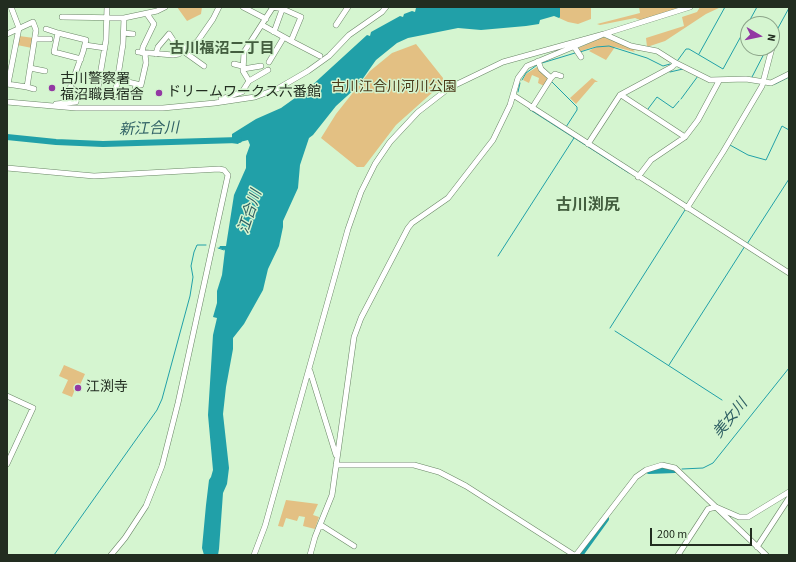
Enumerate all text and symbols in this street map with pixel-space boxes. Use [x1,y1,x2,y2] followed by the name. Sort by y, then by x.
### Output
[740,16,780,56] north arrow
[763,33,779,43] text: N
[170,41,274,59] district label: 古川福沼二丁目
[60,72,144,104] place label: 古川警察署 福沼職員宿舎
[331,80,457,96] park label: 古川江合川河川公園
[47,83,57,93] marker: 古川警察署 福沼職員宿舎
[167,85,321,101] place label: ドリームワークス六番館
[154,88,164,98] marker: ドリームワークス六番館
[119,120,179,140] water label: 新江合川
[235,188,267,236] water label: 江合川
[556,196,620,216] district label: 古川渕尻
[86,380,128,396] place label: 江渕寺
[73,383,83,393] marker: 江渕寺
[710,396,752,442] water label: 美女川
[652,520,754,546] scale bar
[657,526,687,543] text: 200 m

